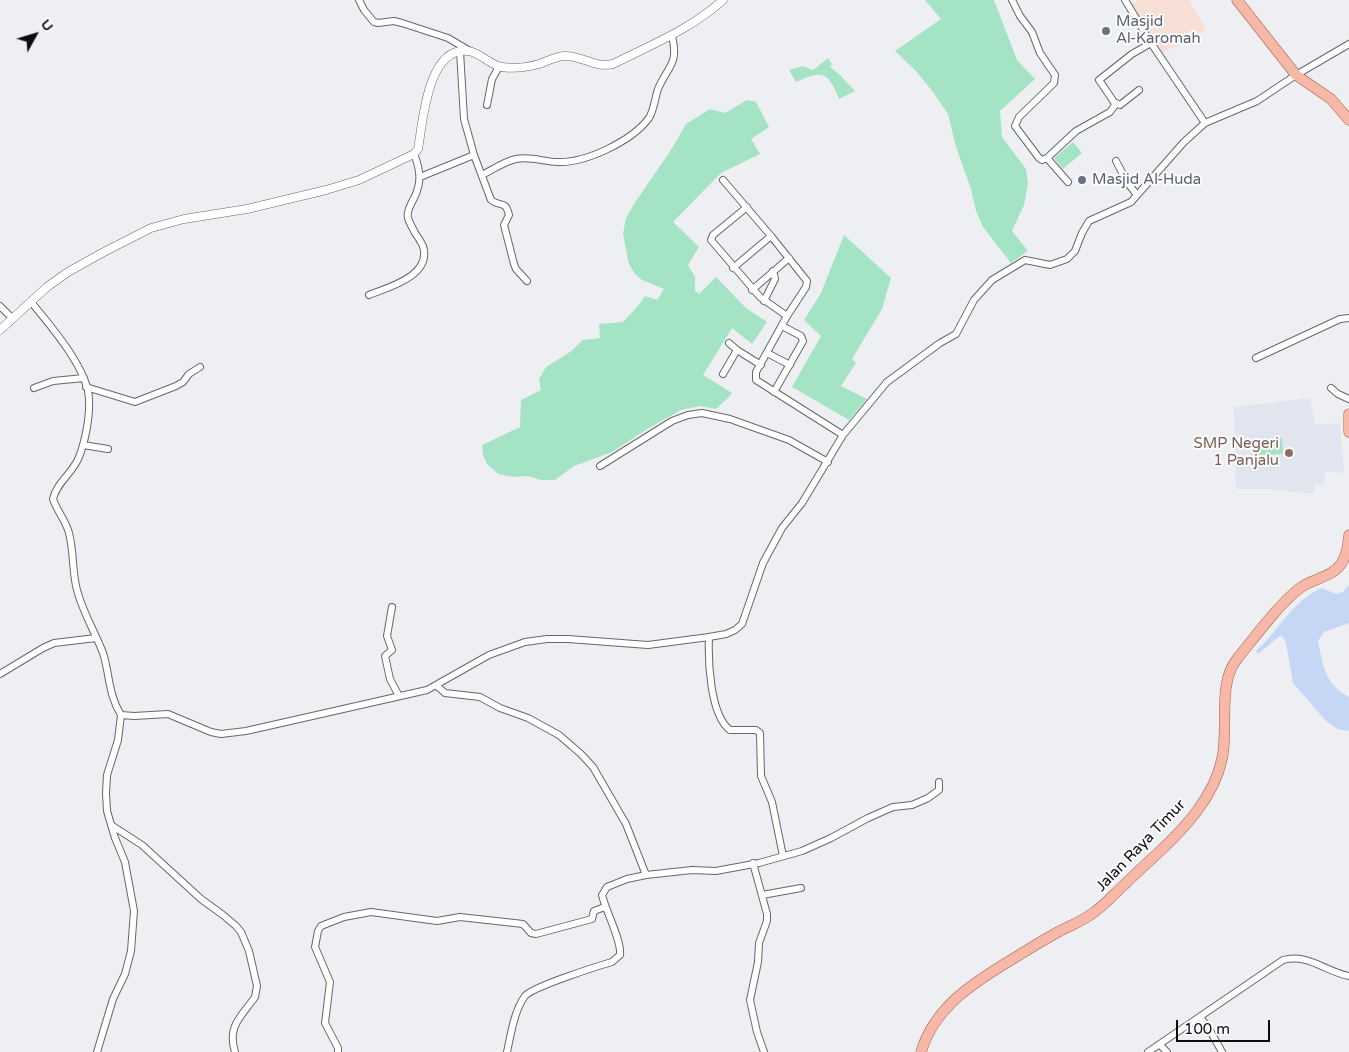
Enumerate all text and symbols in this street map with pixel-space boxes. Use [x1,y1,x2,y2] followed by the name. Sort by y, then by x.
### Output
[10,10,60,60] north arrow
[1116,13,1201,48] place label: Masjid Al-Karomah
[37,16,57,35] text: U
[1100,25,1112,37] marker: Masjid Al-Karomah
[1092,171,1201,189] place label: Masjid Al-Huda
[1076,174,1088,186] marker: Masjid Al-Huda
[1194,435,1279,470] place label: SMP Negeri 1 Panjalu
[1283,447,1295,459] marker: SMP Negeri 1 Panjalu
[1092,796,1190,896] street label: Jalan Raya Timur
[1179,1010,1273,1042] scale bar
[1184,1020,1230,1038] text: 100 m

